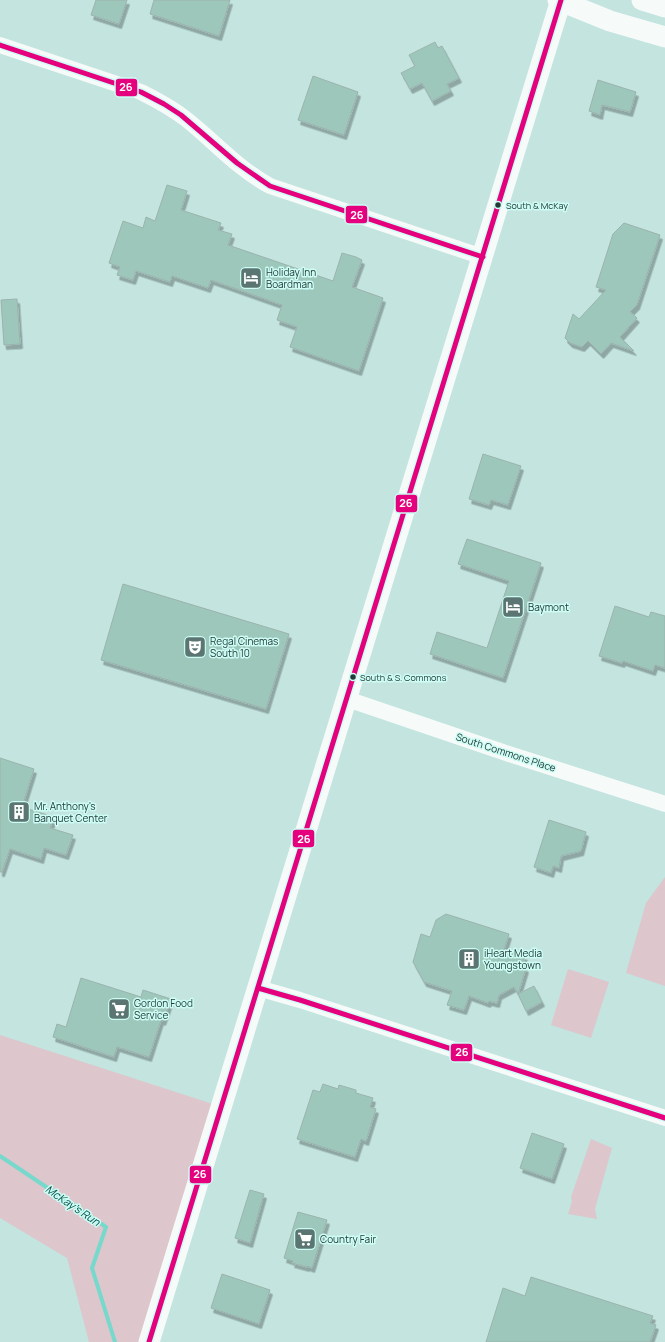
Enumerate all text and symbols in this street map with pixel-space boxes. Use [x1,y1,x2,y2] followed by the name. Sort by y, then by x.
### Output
[115,78,138,97] line badge: 26
[119,79,133,94] text: 26
[506,199,568,212] place label: South & McKay
[493,200,503,210] marker: South & McKay
[345,205,368,224] line badge: 26
[350,207,364,222] text: 26
[238,265,264,291] hotel icon: Holiday Inn Boardman
[266,265,316,291] place label: Holiday Inn Boardman
[395,494,418,513] line badge: 26
[399,495,413,510] text: 26
[500,594,526,620] hotel icon: Baymont
[528,600,569,614] place label: Baymont
[182,634,208,660] theatre icon: Regal Cinemas South 10
[210,634,278,660] place label: Regal Cinemas South 10
[360,671,447,684] place label: South & S. Commons
[348,672,358,682] marker: South & S. Commons
[454,729,558,775] street label: South Commons Place
[6,799,32,825] building icon: Mr. Anthony's Banquet Center
[34,799,108,825] place label: Mr. Anthony's Banquet Center
[292,829,315,848] line badge: 26
[297,831,311,846] text: 26
[456,946,482,972] building icon: iHeart Media Youngstown
[484,946,542,972] place label: iHeart Media Youngstown
[106,996,132,1022] supermarket icon: Gordon Food Service
[134,996,193,1022] place label: Gordon Food Service
[450,1043,473,1062] line badge: 26
[455,1044,469,1059] text: 26
[189,1165,212,1184] line badge: 26
[193,1166,207,1181] text: 26
[43,1181,104,1229] water label: McKay's Run
[292,1226,318,1252] supermarket icon: Country Fair
[320,1232,376,1246] place label: Country Fair

